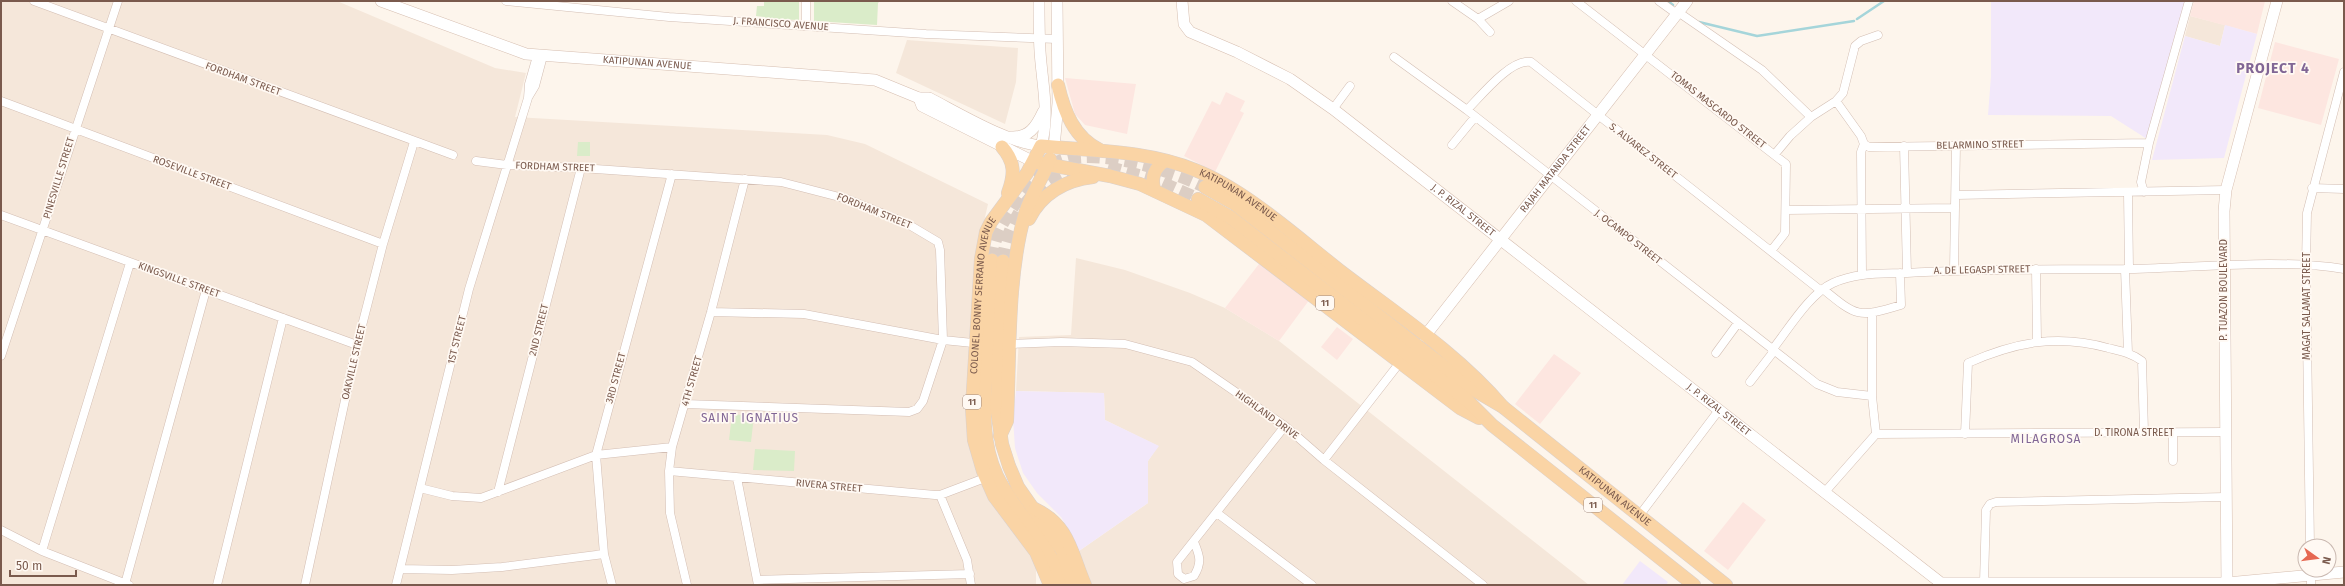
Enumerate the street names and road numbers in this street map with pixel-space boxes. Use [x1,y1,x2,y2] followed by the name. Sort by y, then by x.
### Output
[733,15,829,33] street label: J. FRANCISCO AVENUE
[602,54,692,72] street label: KATIPUNAN AVENUE
[204,60,283,99] street label: FORDHAM STREET
[1668,69,1769,152] street label: TOMAS MASCARDO STREET
[1607,121,1680,182] street label: S. ALVAREZ STREET
[1518,122,1594,215] street label: RAJAH MATANDA STREET
[41,135,77,220] street label: PINESVILLE STREET
[1936,138,2025,152] street label: BELARMINO STREET
[151,153,234,193] street label: ROSEVILLE STREET
[515,160,596,174] street label: FORDHAM STREET
[1197,166,1279,224] street label: KATIPUNAN AVENUE
[1429,182,1498,240] street label: J. P. RIZAL STREET
[835,191,914,232] street label: FORDHAM STREET
[1592,207,1665,267] street label: J. OCAMPO STREET
[968,214,999,374] street label: COLONEL BONNY SERRANO AVENUE
[2218,239,2230,341] street label: P. TUAZON BOULEVARD
[2301,251,2313,360] street label: MAGAT SALAMAT STREET
[137,260,222,301] street label: KINGSVILLE STREET
[1934,263,2031,277] street label: A. DE LEGASPI STREET
[1316,296,1334,310] road number: 11
[527,302,551,357] street label: 2ND STREET
[445,314,469,366] street label: 1ST STREET
[339,322,369,401] street label: OAKVILLE STREET
[603,350,629,405] street label: 3RD STREET
[679,354,705,408] street label: 4TH STREET
[1684,381,1754,439] street label: J. P. RIZAL STREET
[1233,388,1301,442] street label: HIGHLAND DRIVE
[963,395,981,409] road number: 11
[2094,427,2175,439] street label: D. TIRONA STREET
[1576,464,1653,529] street label: KATIPUNAN AVENUE
[795,477,864,495] street label: RIVERA STREET
[1584,498,1602,512] road number: 11

